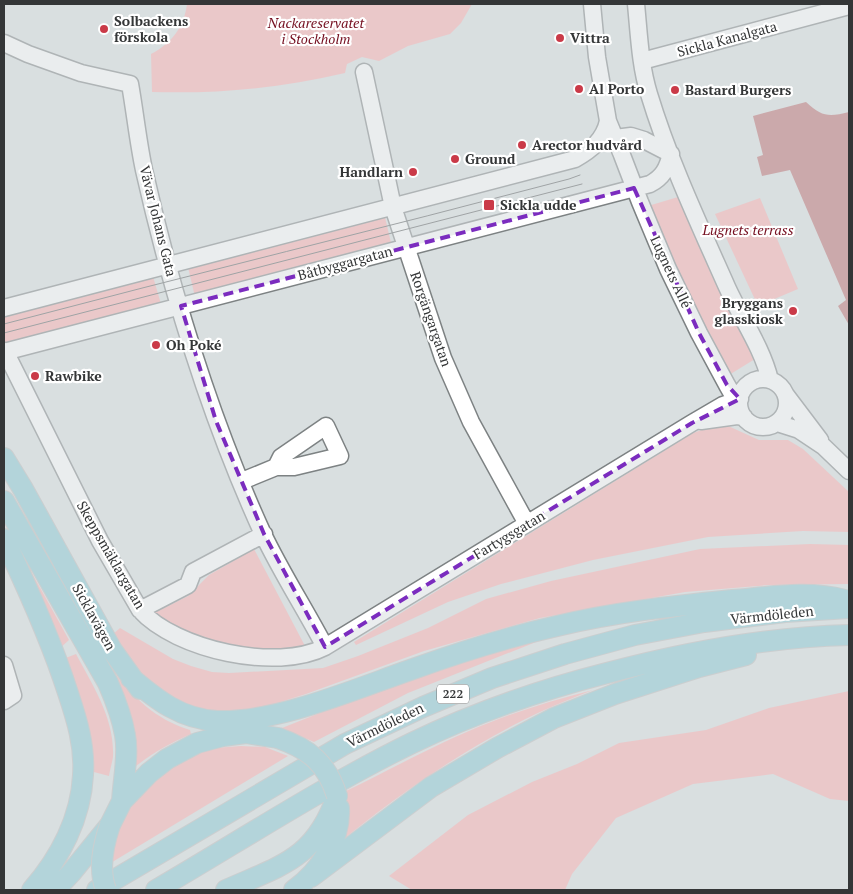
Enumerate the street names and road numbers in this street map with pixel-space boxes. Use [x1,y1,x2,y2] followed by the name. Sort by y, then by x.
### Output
[675,16,779,61] street label: Sickla Kanalgata
[136,163,181,278] street label: Vävar Johans Gata
[646,232,697,311] street label: Lugnets Allé
[295,241,395,284] street label: Båtbyggargatan
[406,269,457,370] street label: Rorgängargatan
[73,497,150,613] street label: Skeppsmäklargatan
[469,505,549,563] street label: Fartygsgatan
[68,580,121,654] street label: Sicklavägen
[729,601,815,628] street label: Värmdöleden
[437,684,469,704] road number: 222
[343,697,427,751] street label: Värmdöleden

